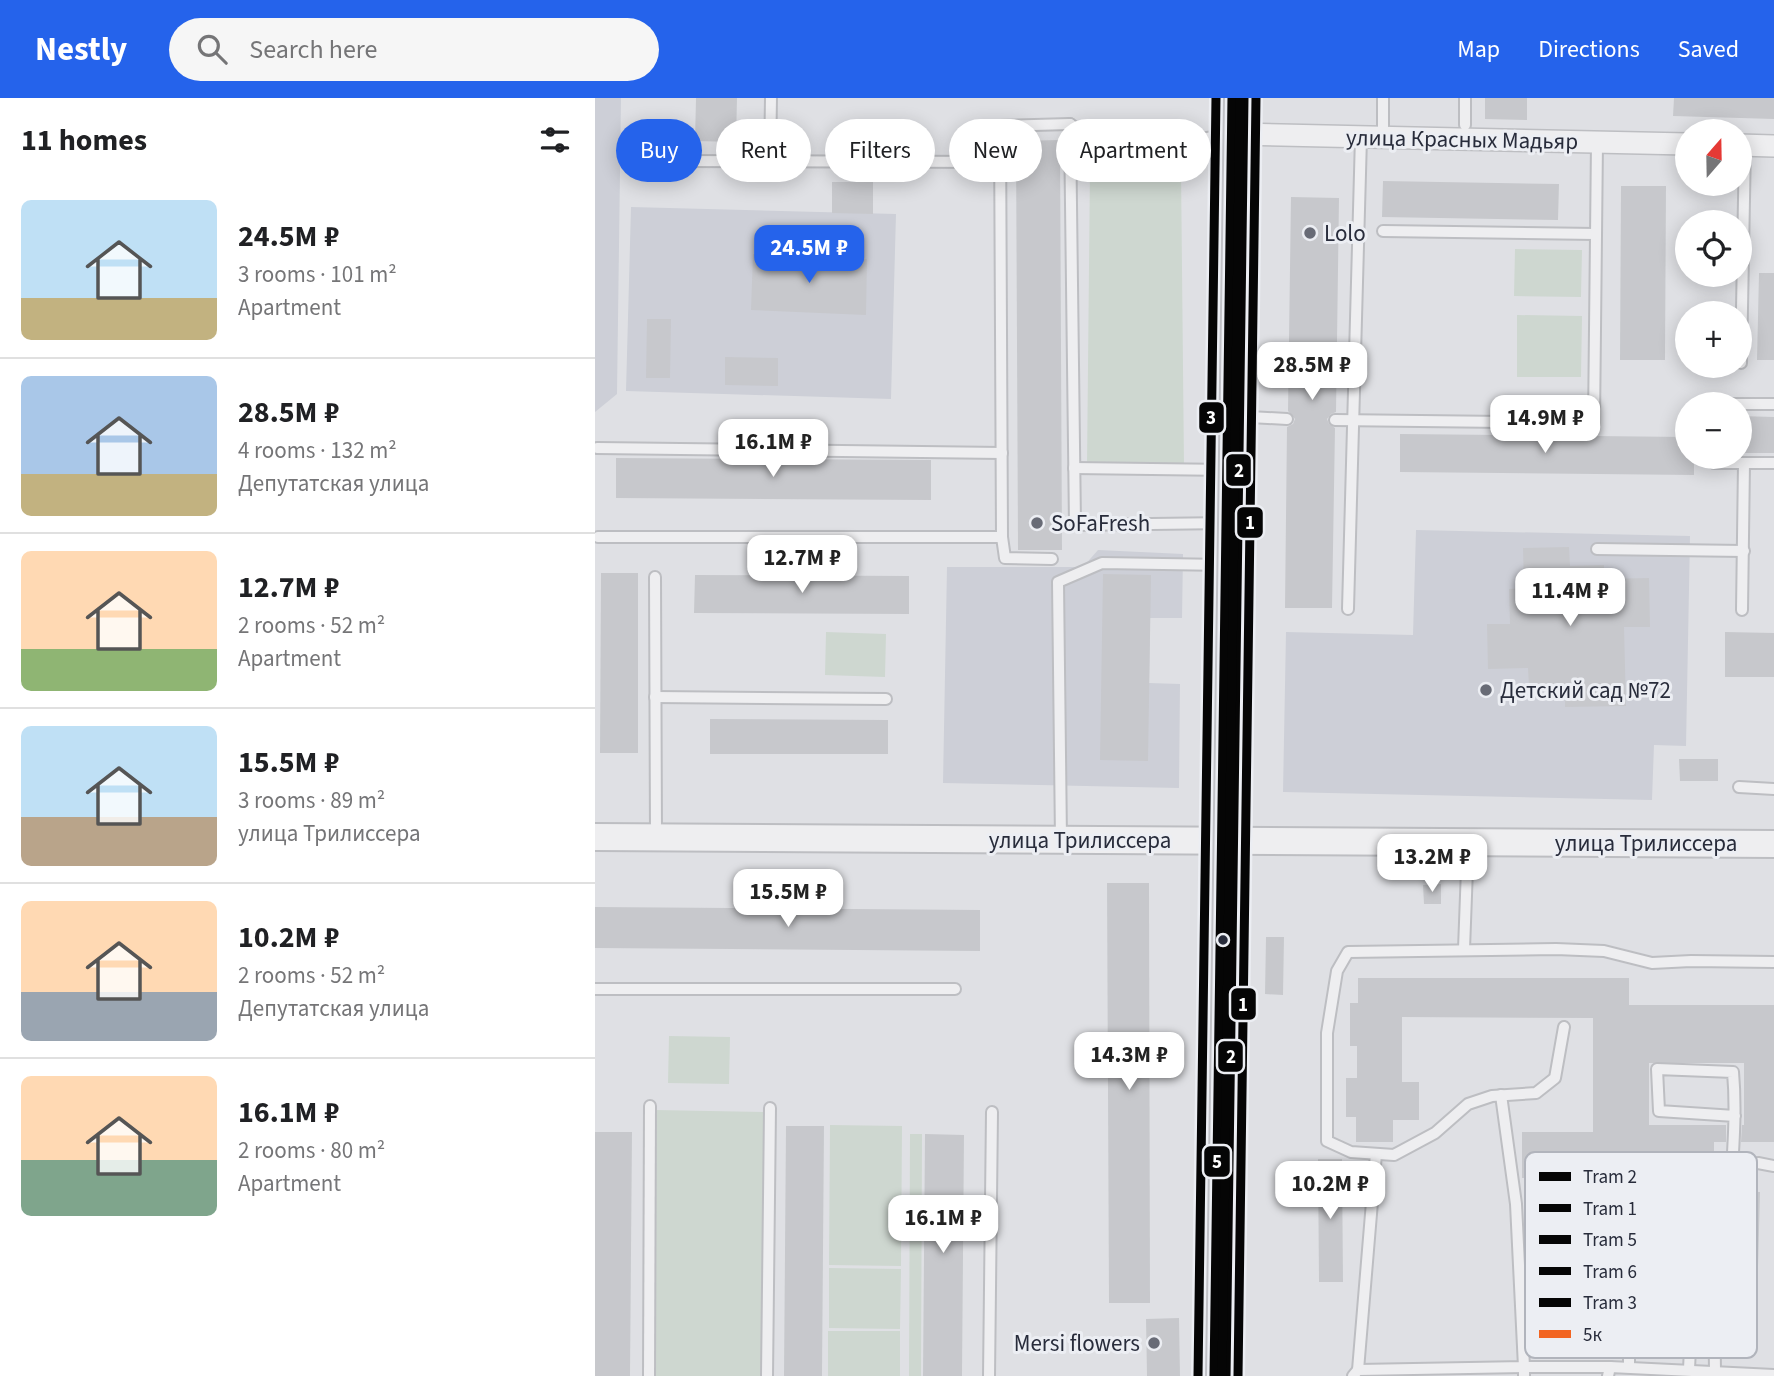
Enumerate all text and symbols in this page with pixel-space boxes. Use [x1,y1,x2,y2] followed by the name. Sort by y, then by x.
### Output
[169,18,659,81] search box
[35,26,127,73] text: Nestly
[193,30,231,68] icon: search
[249,31,377,68] text: Search here
[1457,32,1500,67] text: Map
[1538,32,1640,67] text: Directions
[1678,32,1739,67] text: Saved
[21,119,147,162] text: 11 homes
[616,119,702,182] chip: Buy
[716,119,811,182] chip: Rent
[825,119,935,182] chip: Filters
[949,119,1042,182] chip: New
[1056,119,1211,182] chip: Apartment
[1675,119,1752,196] north arrow
[1675,119,1752,469] map controls
[536,121,574,159] icon: filters
[1346,121,1578,158] street label: улица Красных Мадьяр
[1675,210,1752,287] button: locate
[238,215,339,258] text: 24.5M ₽
[1324,217,1366,250] place label: Lolo
[1302,225,1318,241] marker: Lolo
[744,226,874,285] pin: 24.5M ₽
[77,228,161,312] icon: home
[770,231,848,264] text: 24.5M ₽
[238,258,397,291] text: 3 rooms · 101 m²
[238,291,341,324] text: Apartment
[1675,301,1752,378] button: +
[1247,342,1377,402] pin: 28.5M ₽
[1273,348,1351,381] text: 28.5M ₽
[238,391,339,434] text: 28.5M ₽
[1675,392,1752,469] button: −
[1480,396,1610,455] pin: 14.9M ₽
[1198,401,1225,434] line badge: 3
[1506,401,1584,434] text: 14.9M ₽
[77,404,161,488] icon: home
[1206,405,1216,432] text: 3
[708,420,838,479] pin: 16.1M ₽
[734,425,812,458] text: 16.1M ₽
[238,434,397,467] text: 4 rooms · 132 m²
[1225,453,1252,487] line badge: 2
[1234,458,1244,485] text: 2
[238,467,429,500] text: Депутатская улица
[1236,506,1264,539] line badge: 1
[1051,507,1150,540] place label: SoFaFresh
[1245,510,1255,537] text: 1
[1029,515,1045,531] marker: SoFaFresh
[737,536,867,595] pin: 12.7M ₽
[763,541,841,574] text: 12.7M ₽
[238,566,339,609] text: 12.7M ₽
[1505,568,1635,628] pin: 11.4M ₽
[1531,574,1609,607] text: 11.4M ₽
[77,579,161,663] icon: home
[238,609,385,642] text: 2 rooms · 52 m²
[238,642,341,675] text: Apartment
[1500,674,1671,707] place label: Детский сад №72
[1478,682,1494,698] marker: Детский сад №72
[238,741,339,784] text: 15.5M ₽
[77,754,161,838] icon: home
[238,784,385,817] text: 3 rooms · 89 m²
[238,817,421,850] text: улица Трилиссера
[989,824,1171,857] street label: улица Трилиссера
[1555,827,1737,860] street label: улица Трилиссера
[1367,834,1497,894] pin: 13.2M ₽
[1393,840,1471,873] text: 13.2M ₽
[723,870,853,929] pin: 15.5M ₽
[749,875,827,908] text: 15.5M ₽
[238,916,339,959] text: 10.2M ₽
[77,929,161,1013] icon: home
[1216,933,1230,947] unlabelled marker
[238,959,385,992] text: 2 rooms · 52 m²
[1230,987,1257,1021] line badge: 1
[238,992,429,1025] text: Депутатская улица
[1238,992,1248,1019] text: 1
[1064,1032,1194,1092] pin: 14.3M ₽
[1090,1038,1168,1071] text: 14.3M ₽
[1217,1040,1244,1073] line badge: 2
[1226,1044,1236,1071] text: 2
[238,1091,339,1134] text: 16.1M ₽
[77,1104,161,1188] icon: home
[238,1134,385,1167] text: 2 rooms · 80 m²
[1203,1145,1231,1178] line badge: 5
[1212,1149,1222,1176] text: 5
[1525,1152,1757,1358] legend
[1265,1162,1395,1221] pin: 10.2M ₽
[1583,1164,1637,1191] text: Tram 2
[238,1167,341,1200] text: Apartment
[1291,1167,1369,1200] text: 10.2M ₽
[878,1196,1008,1255] pin: 16.1M ₽
[1583,1196,1637,1223] text: Tram 1
[904,1201,982,1234] text: 16.1M ₽
[1583,1227,1637,1254] text: Tram 5
[1583,1259,1637,1286] text: Tram 6
[1583,1290,1637,1317] text: Tram 3
[1583,1322,1602,1349] text: 5к
[1014,1327,1140,1360] place label: Mersi flowers
[1146,1335,1162,1351] marker: Mersi flowers

